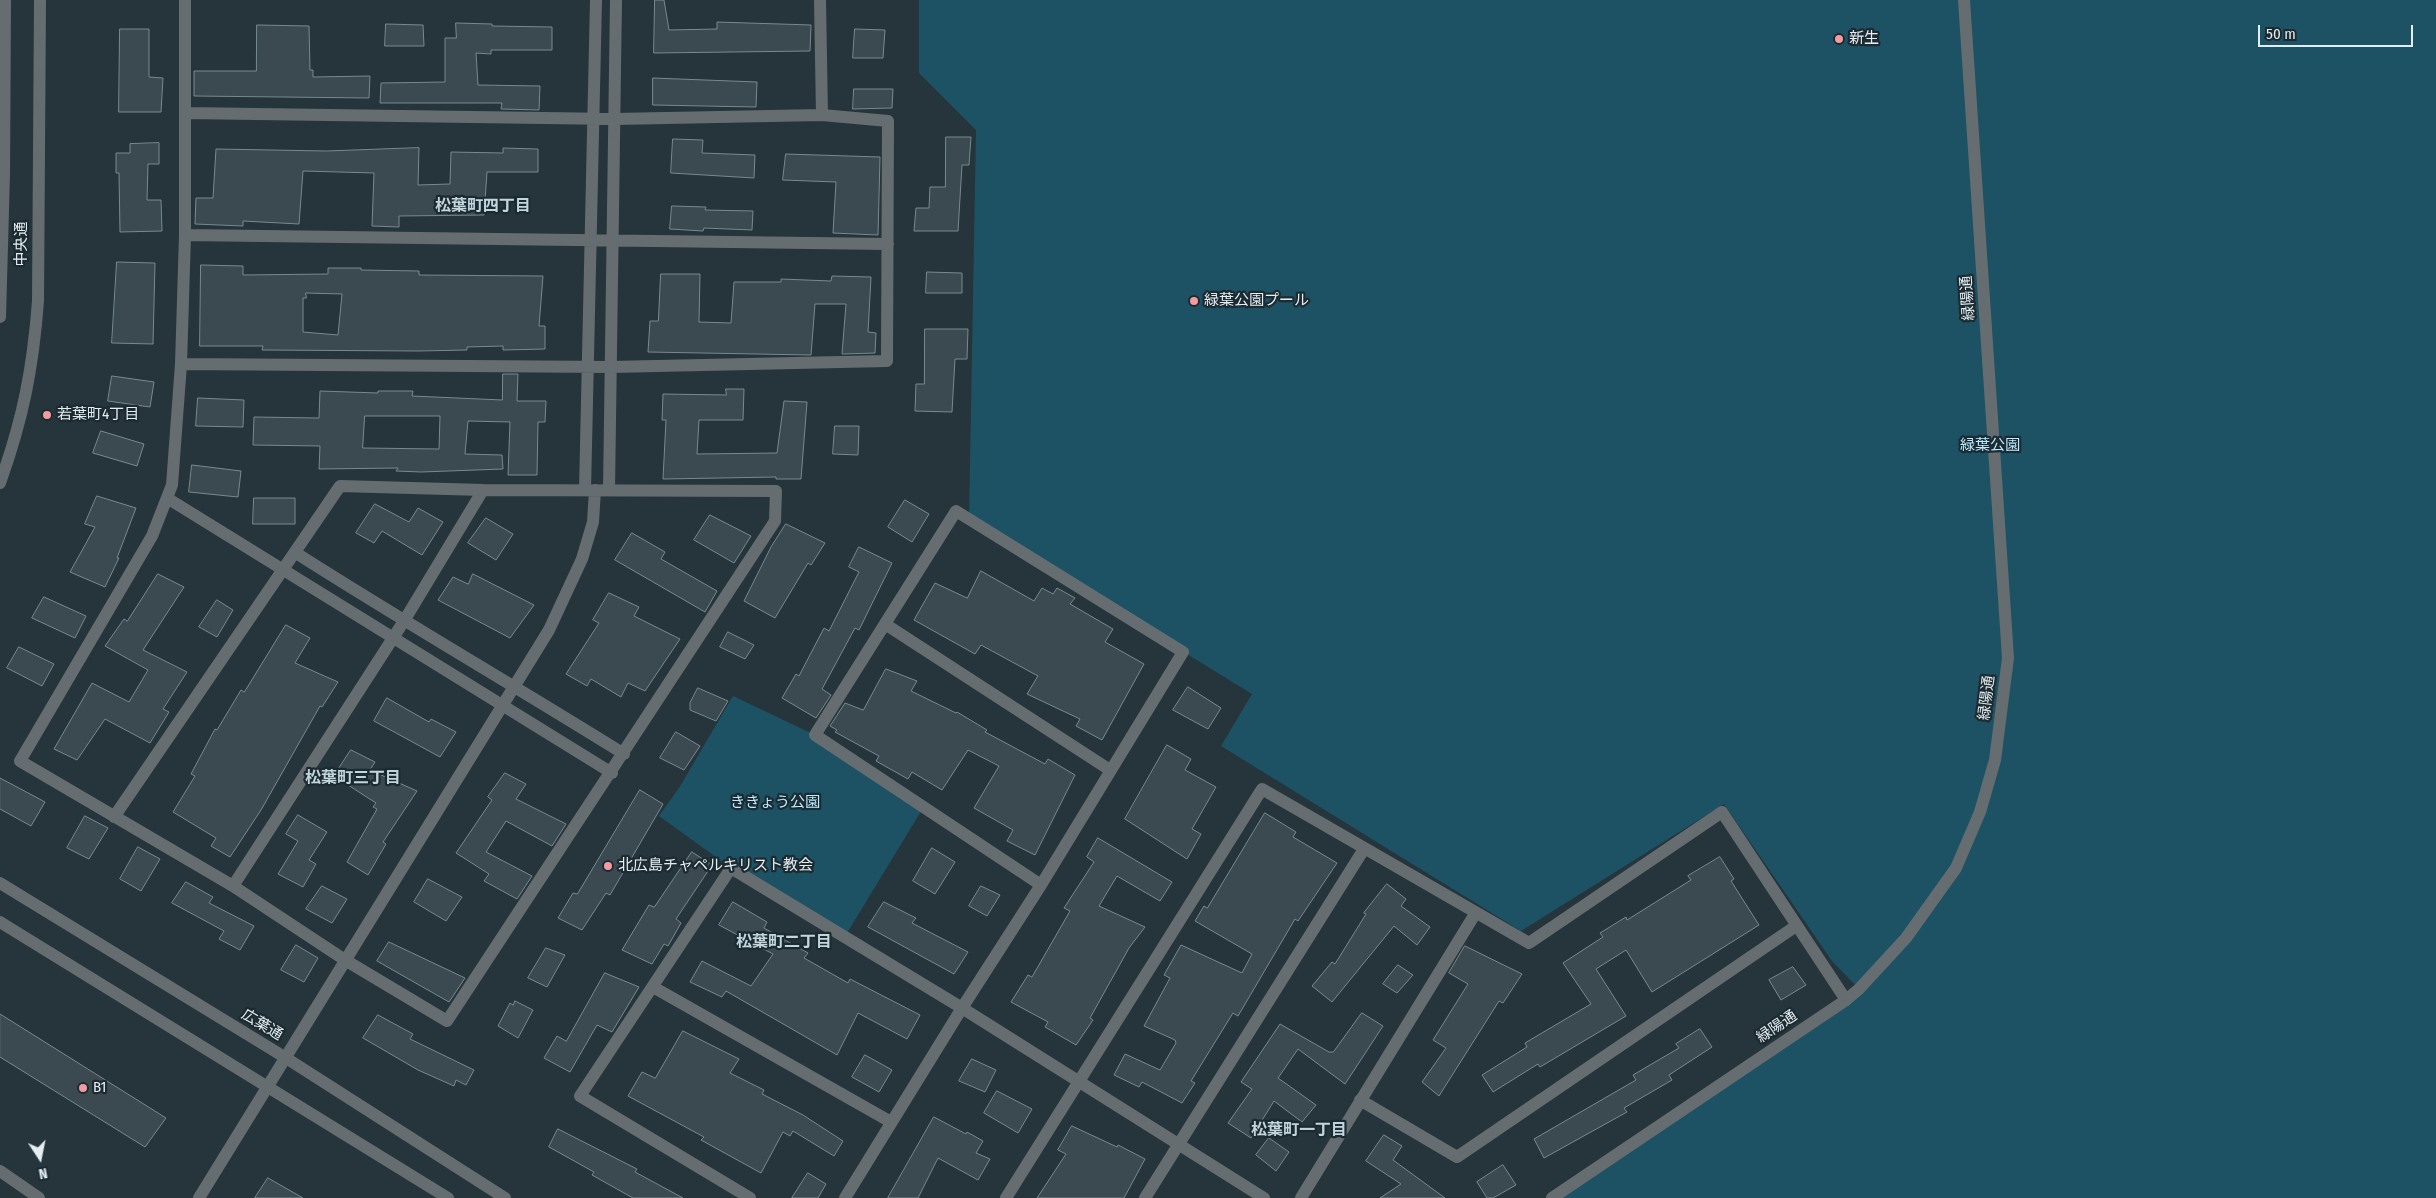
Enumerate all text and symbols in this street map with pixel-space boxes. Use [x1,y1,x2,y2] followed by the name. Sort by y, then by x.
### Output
[2261,15,2416,47] scale bar
[2266,25,2296,43] text: 50 m
[1849,30,1879,48] place label: 新生
[1833,33,1845,45] marker: 新生
[435,197,531,217] district label: 松葉町四丁目
[13,222,31,266] street label: 中央通
[1957,275,1979,321] street label: 緑陽通
[1204,292,1309,310] place label: 緑葉公園プール
[1188,295,1200,307] marker: 緑葉公園プール
[57,406,139,424] place label: 若葉町4丁目
[41,409,53,421] marker: 若葉町4丁目
[1960,437,2020,455] park label: 緑葉公園
[1975,675,1999,721] street label: 緑陽通
[305,769,401,789] district label: 松葉町三丁目
[730,794,820,812] park label: ききょう公園
[618,857,813,875] place label: 北広島チャペルキリスト教会
[602,860,614,872] marker: 北広島チャペルキリスト教会
[736,933,832,953] district label: 松葉町二丁目
[238,1006,286,1044] street label: 広葉通
[1753,1007,1801,1047] street label: 緑陽通
[93,1079,106,1097] place label: B1
[77,1082,89,1094] marker: B1
[1251,1121,1347,1141] district label: 松葉町一丁目
[15,1133,65,1183] north arrow
[37,1164,49,1182] text: N

